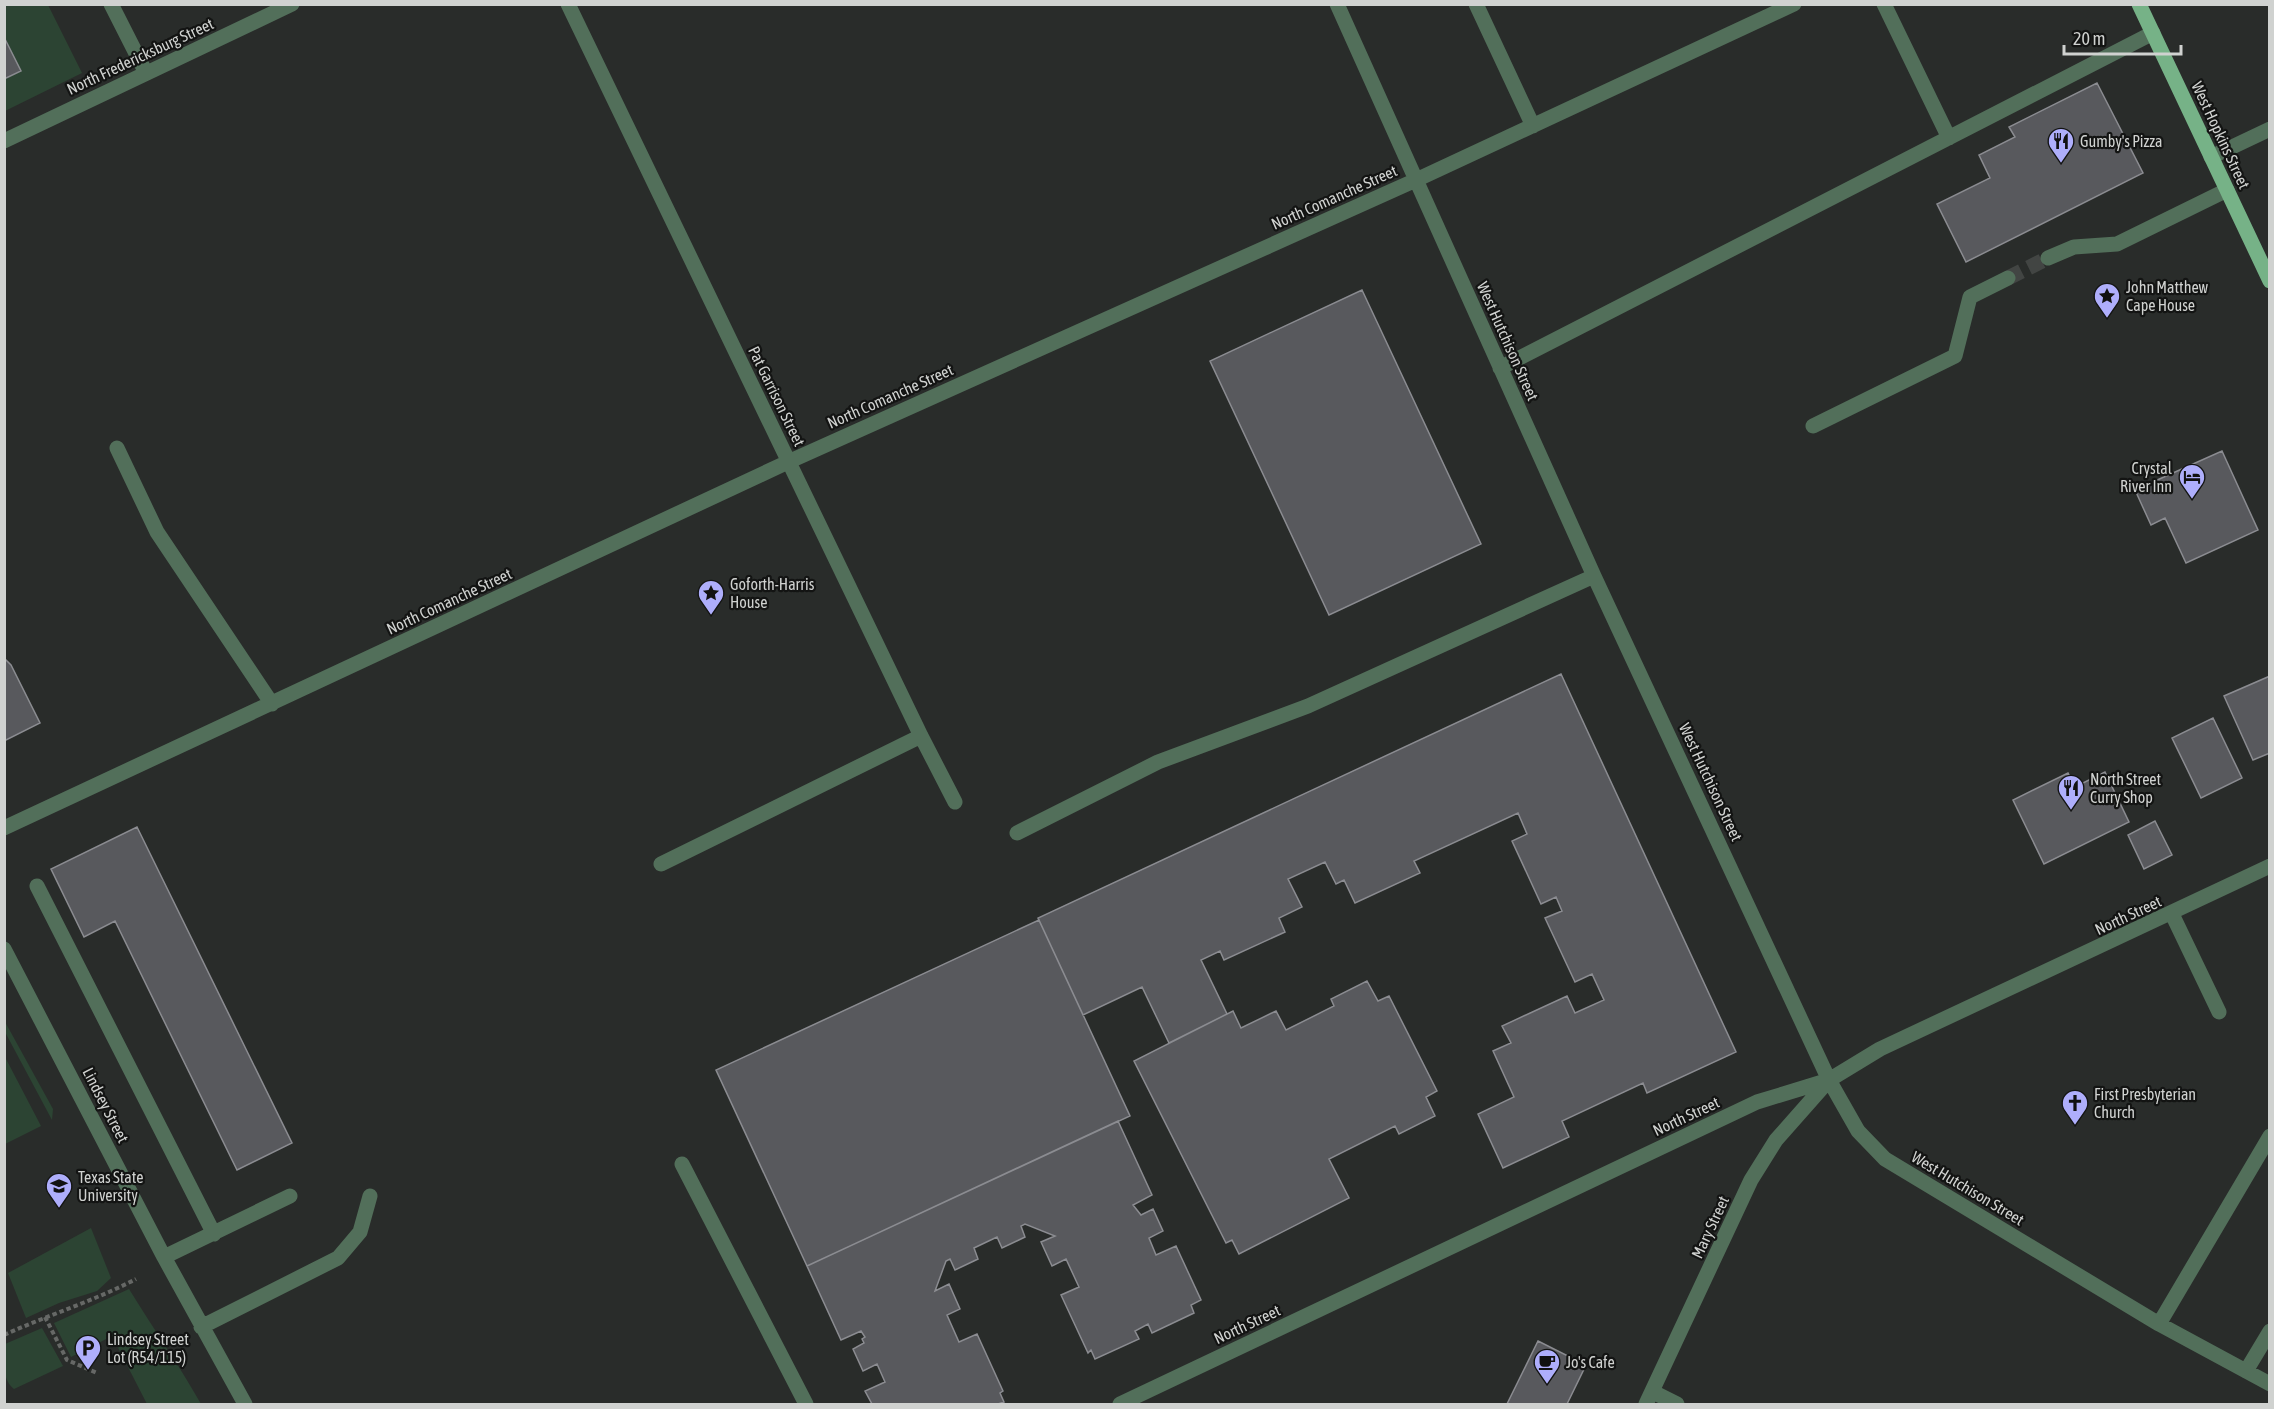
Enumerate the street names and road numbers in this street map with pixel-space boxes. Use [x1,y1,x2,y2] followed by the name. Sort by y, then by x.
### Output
[64,14,217,99] street label: North Fredericksburg Street
[2187,79,2254,192] street label: West Hopkins Street
[1268,161,1400,233] street label: North Comanche Street
[1474,279,1542,403] street label: West Hutchison Street
[745,343,809,449] street label: Pat Garrison Street
[824,360,956,432] street label: North Comanche Street
[384,564,515,638] street label: North Comanche Street
[1676,720,1746,844] street label: West Hutchison Street
[2092,892,2164,938] street label: North Street
[79,1064,133,1146] street label: Lindsey Street
[1650,1093,1722,1139] street label: North Street
[1909,1147,2028,1229] street label: West Hutchison Street
[1688,1193,1733,1261] street label: Mary Street
[1211,1301,1283,1347] street label: North Street

